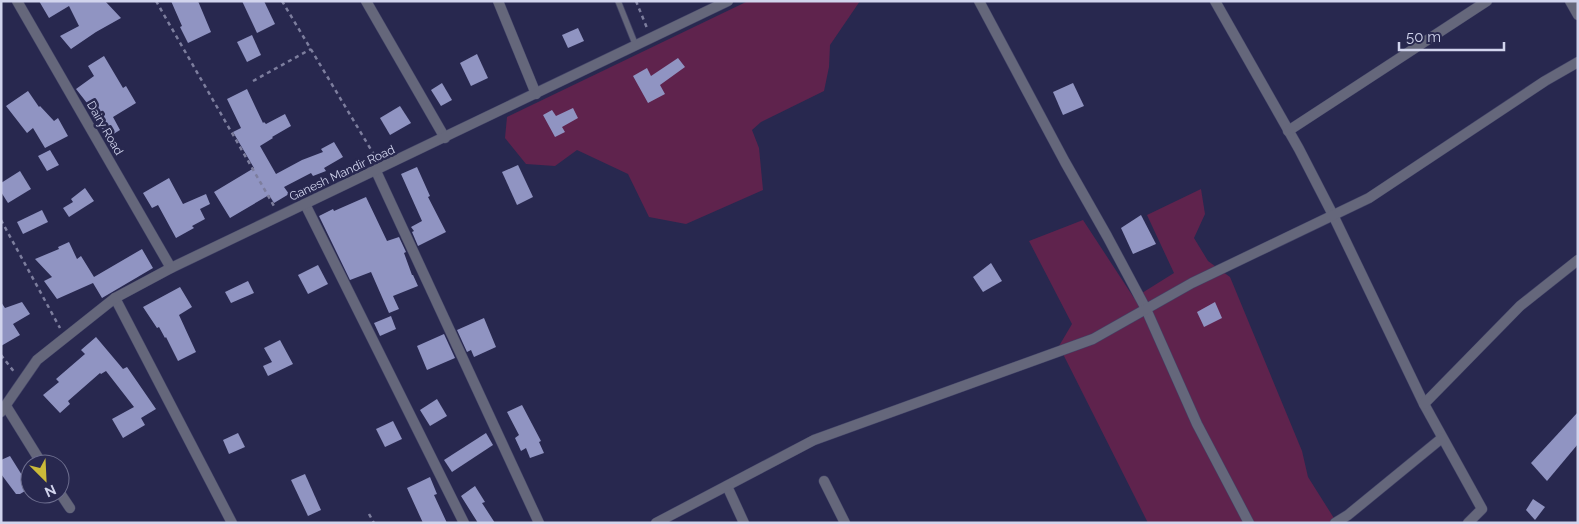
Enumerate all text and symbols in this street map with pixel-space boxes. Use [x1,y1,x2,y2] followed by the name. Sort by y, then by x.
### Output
[1399,20,1504,52] scale bar
[1406,28,1441,46] text: 50 m
[84,99,126,157] street label: Dairy Road
[287,142,397,204] street label: Ganesh Mandir Road
[20,454,70,504] north arrow
[42,481,58,500] text: N

